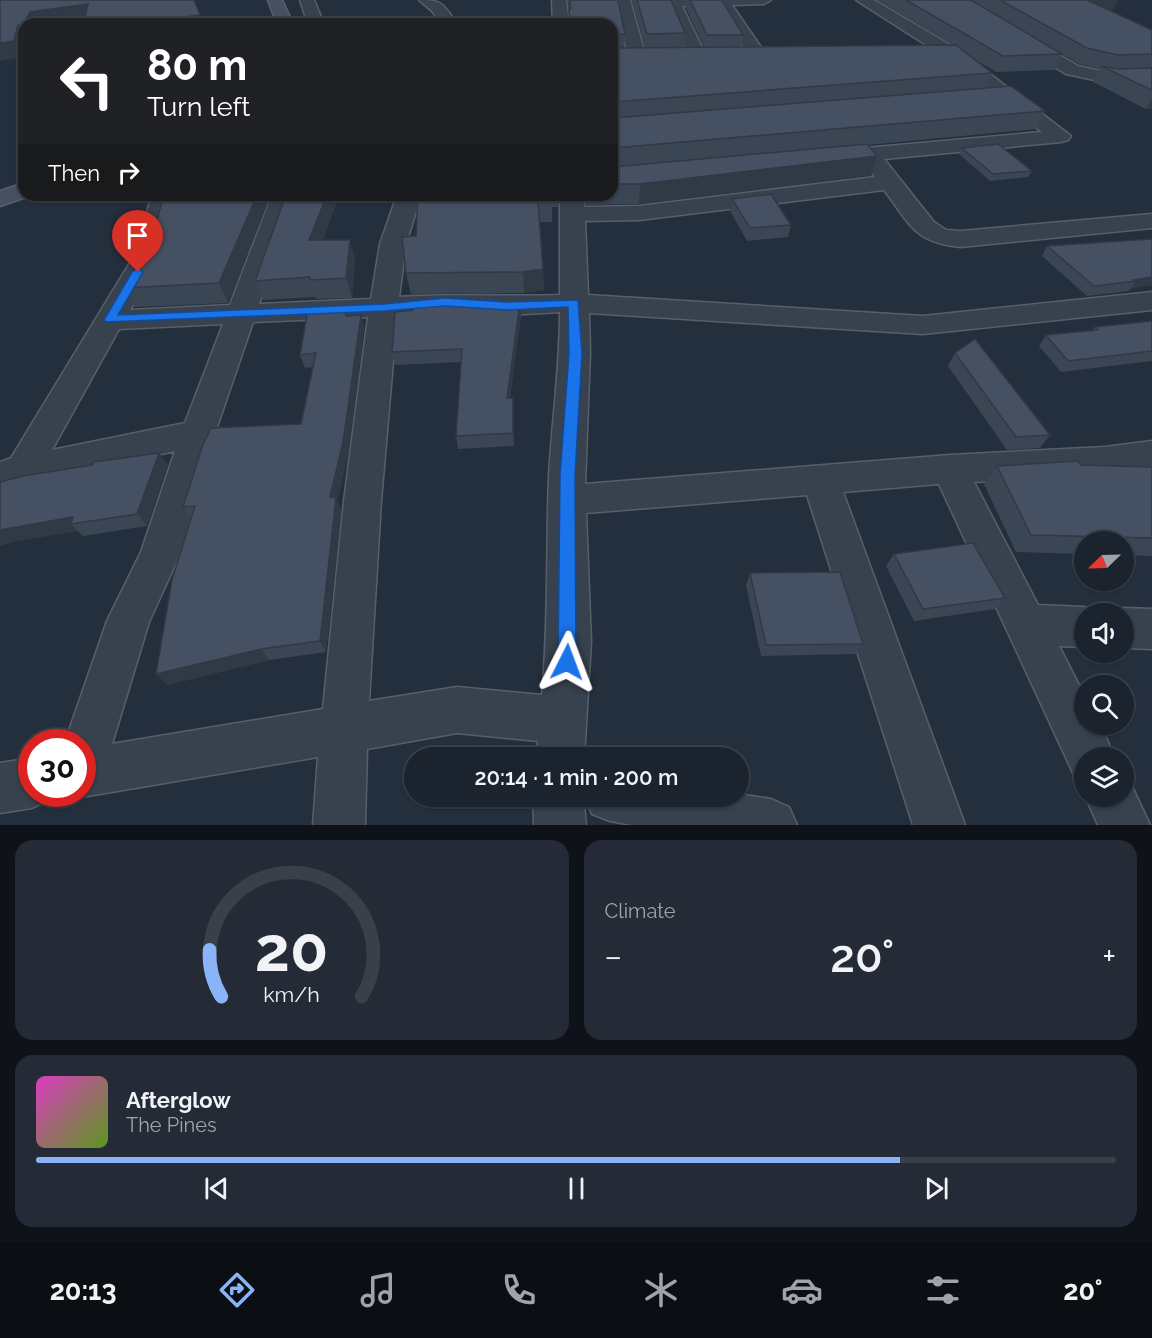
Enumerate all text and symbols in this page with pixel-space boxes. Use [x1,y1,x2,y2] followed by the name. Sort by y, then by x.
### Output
[147,41,247,90] text: 80 m
[48,42,126,120] icon: left
[147,91,250,122] text: Turn left
[112,156,145,189] icon: right
[48,160,100,186] text: Then
[112,210,163,272] pin
[121,219,154,252] icon: arrive
[1074,531,1134,591] north arrow
[1074,531,1134,807] map controls
[1074,603,1134,663] button: sound
[535,630,599,694] position arrow
[1074,675,1134,735] button: search
[18,729,96,807] speed limit sign: 30
[1074,747,1134,807] button: layers
[475,764,678,790] text: 20:14 · 1 min · 200 m
[605,899,676,923] text: Climate
[255,912,328,986] text: 20
[830,930,894,983] text: 20°
[605,937,622,976] text: −
[1102,937,1116,976] text: +
[263,982,320,1007] text: km/h
[126,1087,231,1113] text: Afterglow
[126,1113,217,1137] text: The Pines
[200,1172,233,1205] icon: previous
[560,1172,593,1205] icon: pause
[920,1172,953,1205] icon: next
[216,1269,258,1311] icon: directions
[357,1269,399,1311] icon: music
[498,1269,540,1311] icon: phone
[640,1269,682,1311] icon: climate
[781,1269,823,1311] icon: car
[922,1269,964,1311] icon: filters
[50,1275,117,1306] text: 20:13
[1063,1275,1102,1306] text: 20°

